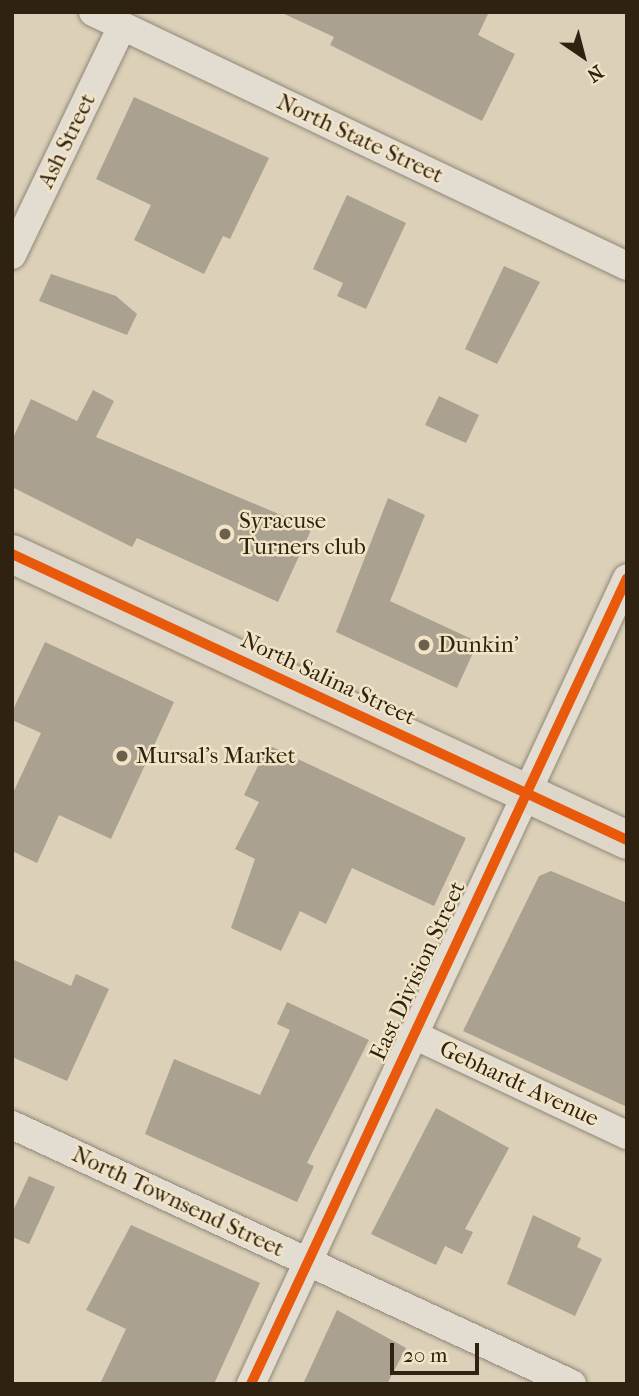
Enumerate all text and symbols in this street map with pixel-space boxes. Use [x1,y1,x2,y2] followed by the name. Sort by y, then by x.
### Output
[548,21,618,91] north arrow
[583,60,607,86] text: N
[272,88,448,190] street label: North State Street
[32,89,102,193] street label: Ash Street
[239,507,366,561] place label: Syracuse Turners club
[217,526,233,542] marker: Syracuse Turners club
[236,626,420,732] street label: North Salina Street
[438,631,519,659] place label: Dunkin'
[416,637,432,653] marker: Dunkin'
[136,742,296,770] place label: Mursal's Market
[114,748,130,764] marker: Mursal's Market
[364,877,472,1065] street label: East Division Street
[435,1035,603,1133] street label: Gebhardt Avenue
[68,1141,288,1263] street label: North Townsend Street
[394,1330,483,1374] scale bar
[403,1343,447,1367] text: 20 m

